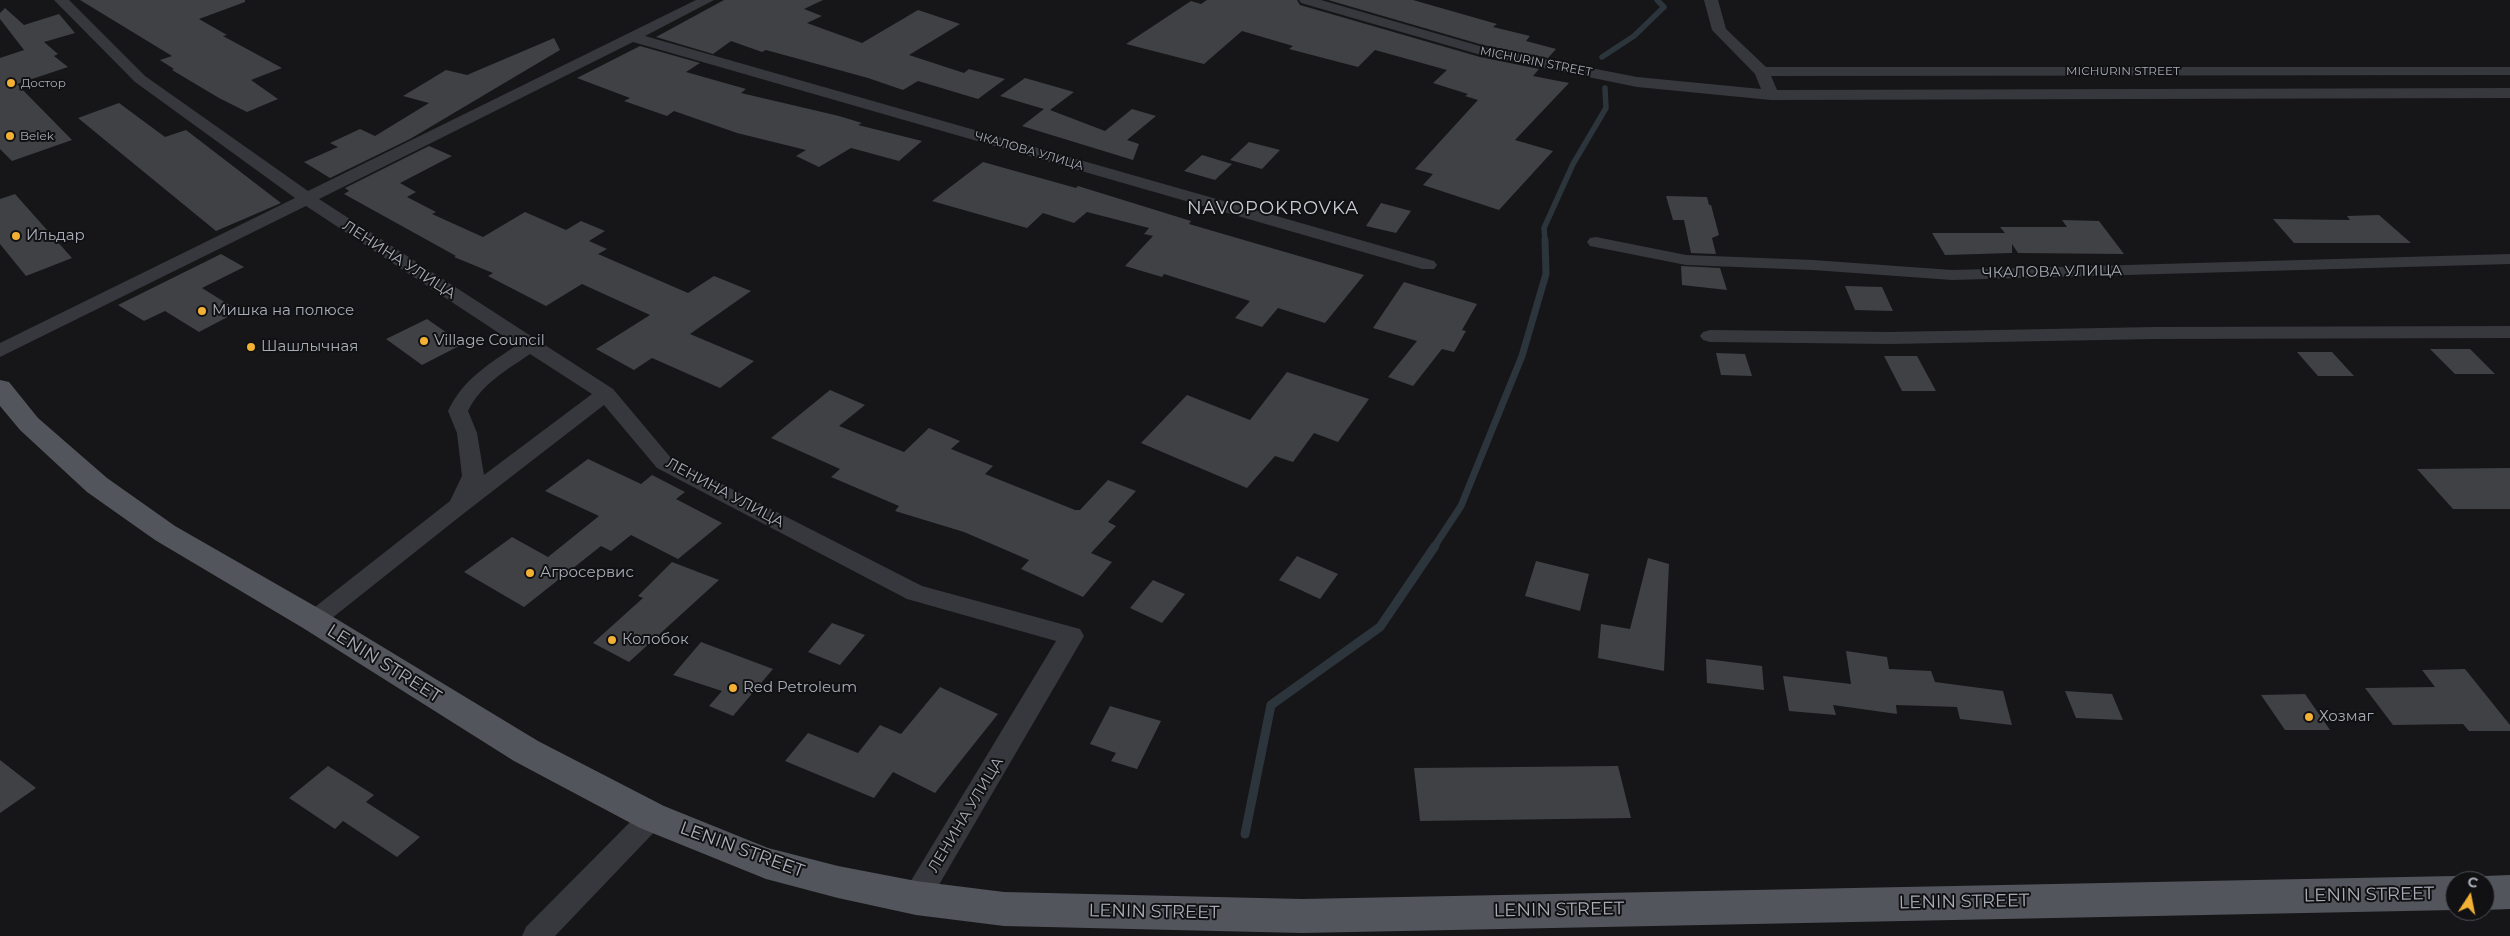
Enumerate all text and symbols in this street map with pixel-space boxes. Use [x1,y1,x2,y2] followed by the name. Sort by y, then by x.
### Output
[1479,44,1593,80] street label: MICHURIN STREET
[2066,64,2180,78] street label: MICHURIN STREET
[21,76,66,90] place label: Достор
[5,77,17,89] marker: Достор
[20,129,54,143] place label: Belek
[973,129,1085,173] street label: ЧКАЛОВА УЛИЦА
[4,130,16,142] marker: Belek
[1185,198,1361,220] district label: NAVOPOKROVKA
[339,217,459,303] street label: ЛЕНИНА УЛИЦА
[26,227,85,245] place label: Ильдар
[10,230,22,242] marker: Ильдар
[1982,262,2122,282] street label: ЧКАЛОВА УЛИЦА
[212,302,354,320] place label: Мишка на полюсе
[196,305,208,317] marker: Мишка на полюсе
[434,332,545,350] place label: Village Council
[418,335,430,347] marker: Village Council
[261,338,358,356] place label: Шашлычная
[245,341,257,353] marker: Шашлычная
[663,454,787,532] street label: ЛЕНИНА УЛИЦА
[540,564,634,582] place label: Агросервис
[524,567,536,579] marker: Агросервис
[323,620,445,708] street label: LENIN STREET
[622,631,689,649] place label: Колобок
[606,634,618,646] marker: Колобок
[743,679,857,697] place label: Red Petroleum
[727,682,739,694] marker: Red Petroleum
[2319,708,2374,726] place label: Хозмаг
[2303,711,2315,723] marker: Хозмаг
[924,754,1008,876] street label: ЛЕНИНА УЛИЦА
[677,817,807,883] street label: LENIN STREET
[2445,871,2495,921] north arrow
[2466,872,2479,892] text: С
[2303,883,2435,907] street label: LENIN STREET
[1898,890,2030,914] street label: LENIN STREET
[1493,898,1625,922] street label: LENIN STREET
[1088,900,1220,924] street label: LENIN STREET

